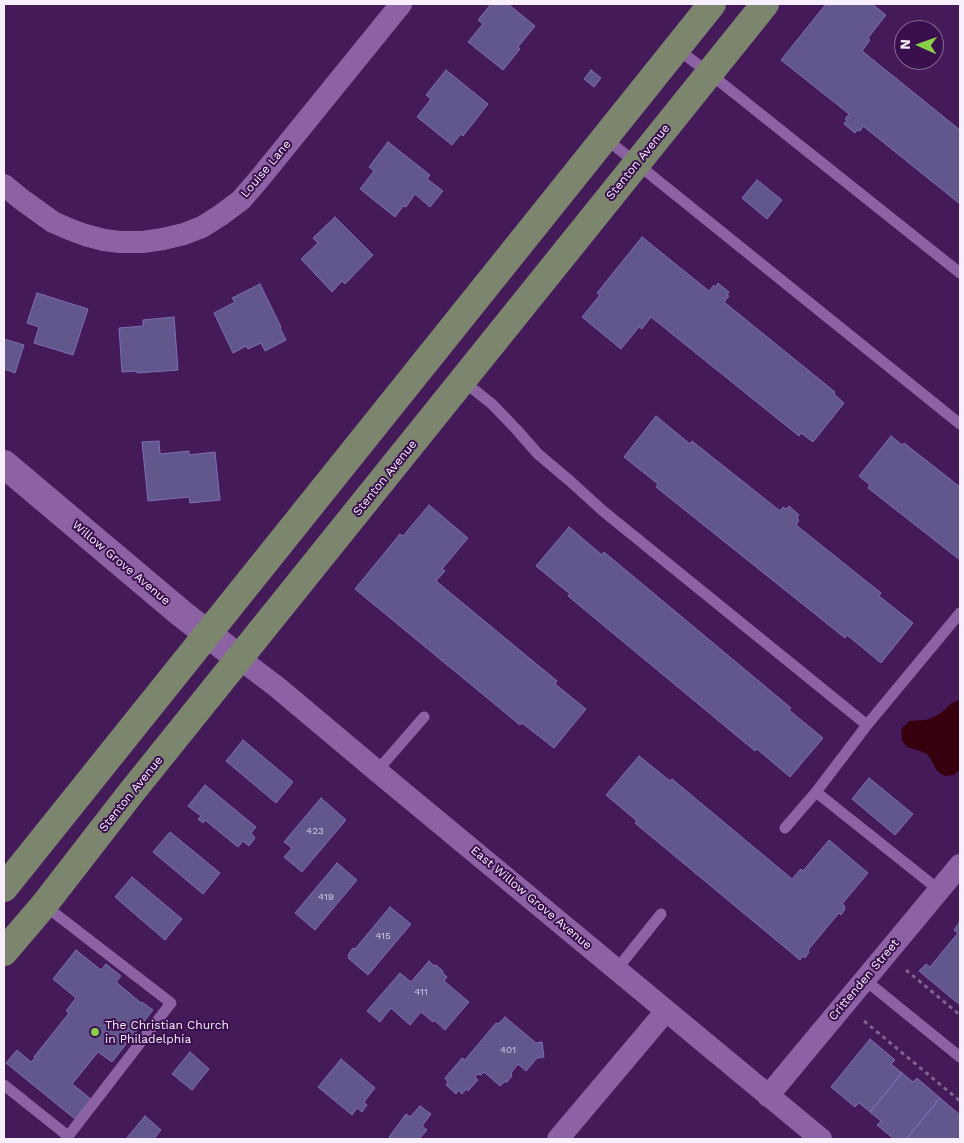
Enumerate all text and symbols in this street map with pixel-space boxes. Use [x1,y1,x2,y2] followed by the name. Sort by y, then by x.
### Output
[894,20,944,70] north arrow
[897,39,913,50] text: N
[603,121,673,203] street label: Stenton Avenue
[238,137,294,201] street label: Louise Lane
[350,437,420,519] street label: Stenton Avenue
[69,518,173,608] street label: Willow Grove Avenue
[96,753,166,835] street label: Stenton Avenue
[306,825,324,837] house number: 423
[468,843,594,953] street label: East Willow Grove Avenue
[318,891,334,903] house number: 419
[375,930,391,942] house number: 415
[826,936,902,1024] street label: Crittenden Street
[414,986,428,998] house number: 411
[105,1018,229,1046] place label: The Christian Church in Philadelphia
[89,1026,101,1038] marker: The Christian Church in Philadelphia
[500,1044,516,1056] house number: 401

